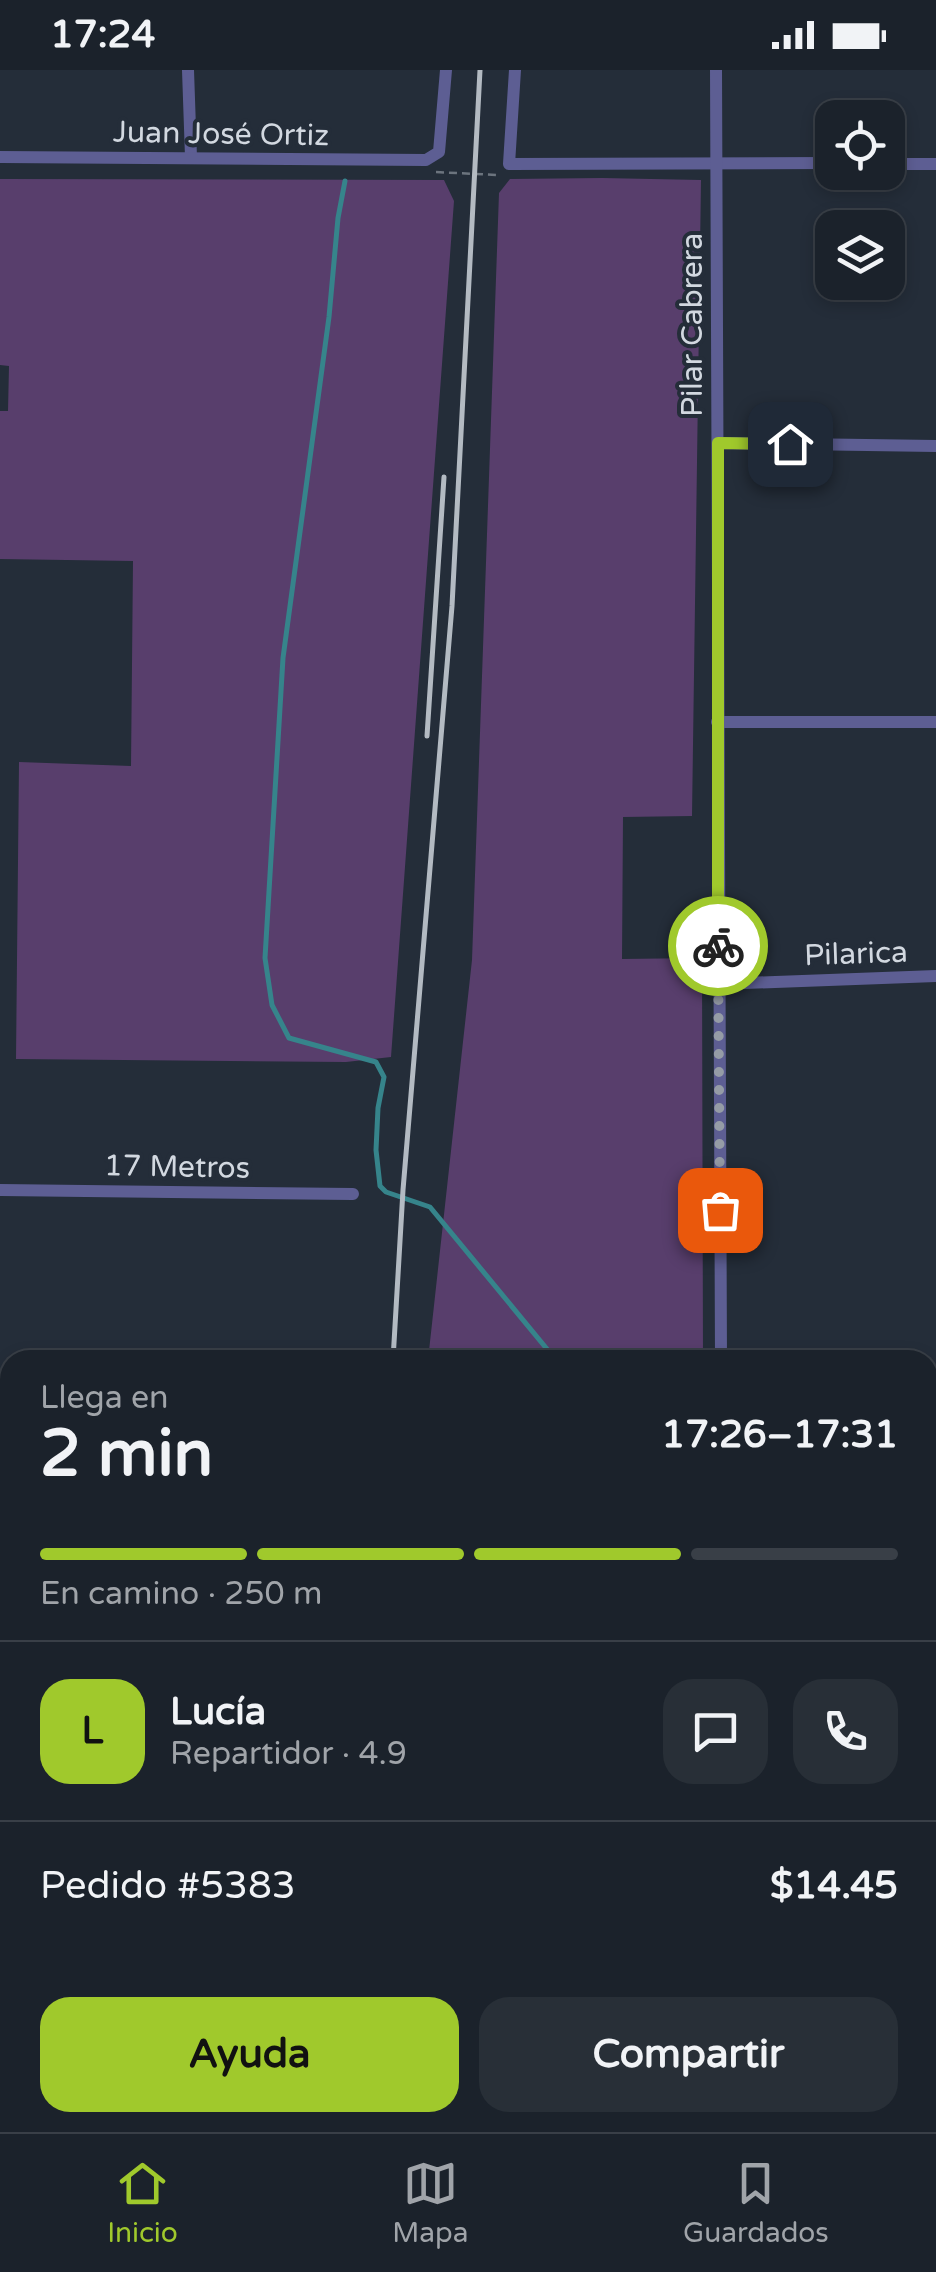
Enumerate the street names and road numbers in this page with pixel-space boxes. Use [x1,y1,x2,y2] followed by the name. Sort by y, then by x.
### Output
[113,114,329,154] street label: Juan José Ortiz
[674,233,711,417] street label: Pilar Cabrera
[804,934,908,974] street label: Pilarica
[104,1147,250,1187] street label: 17 Metros

